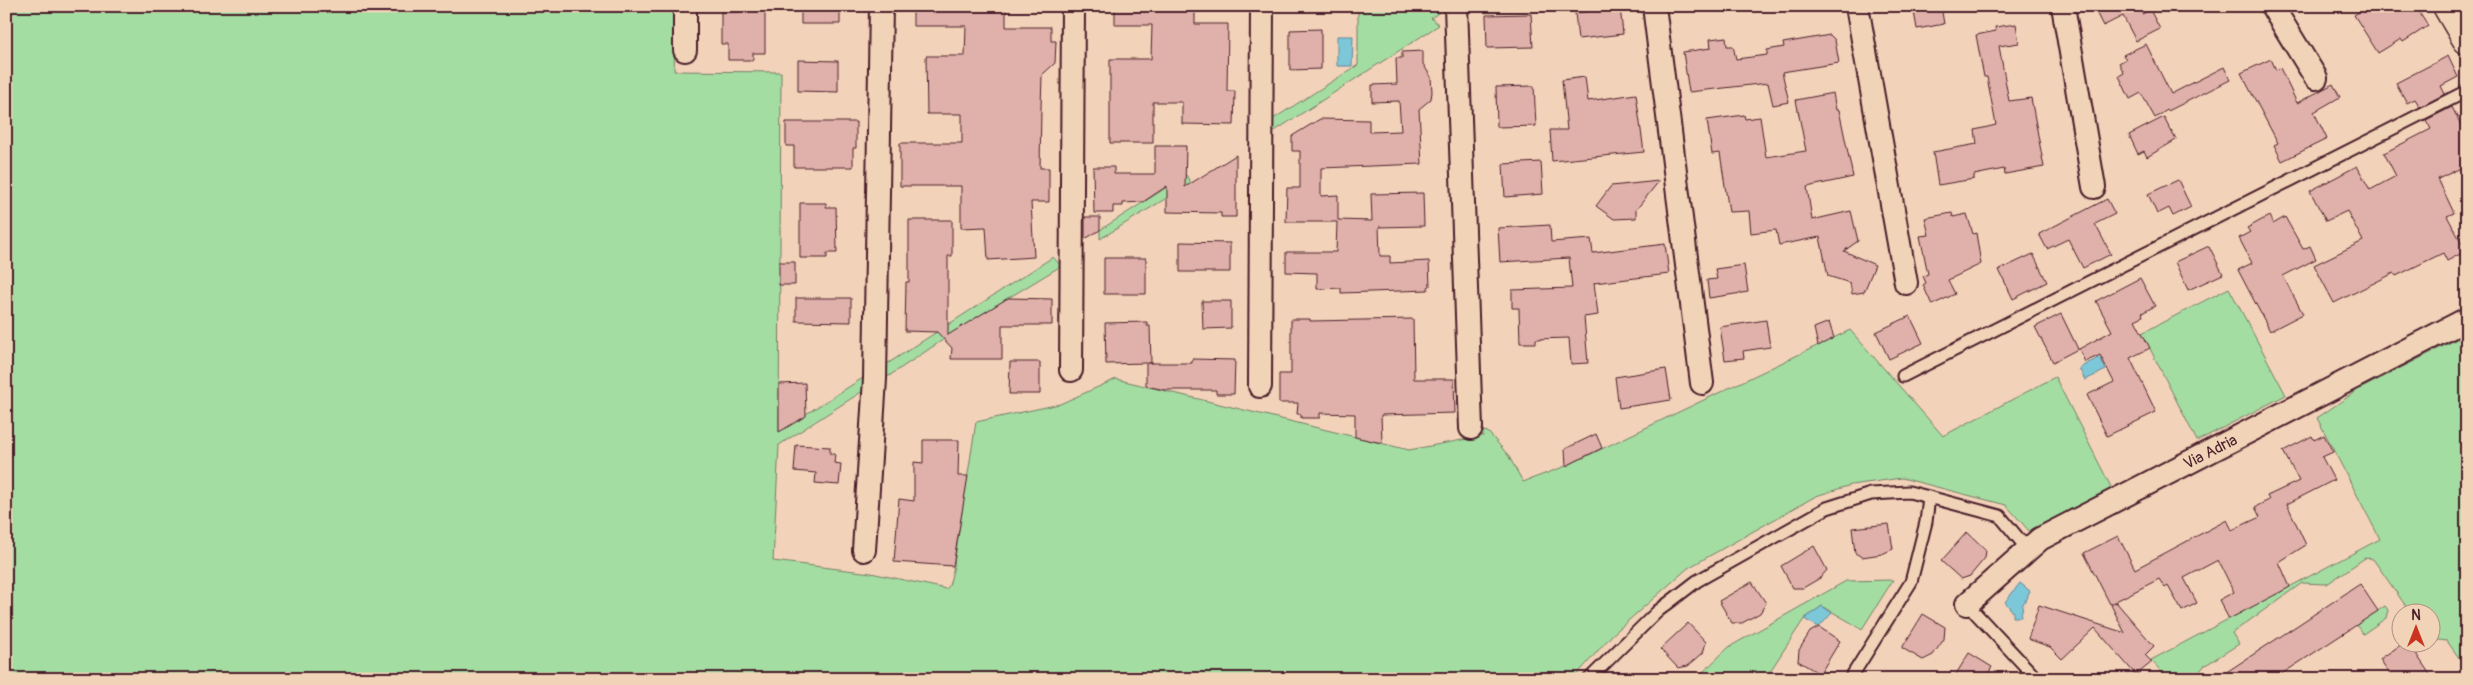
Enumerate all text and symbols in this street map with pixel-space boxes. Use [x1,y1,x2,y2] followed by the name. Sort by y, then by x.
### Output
[2180,430,2241,474] street label: Via Adria
[2390,602,2440,652] north arrow
[2411,607,2421,624] text: N

